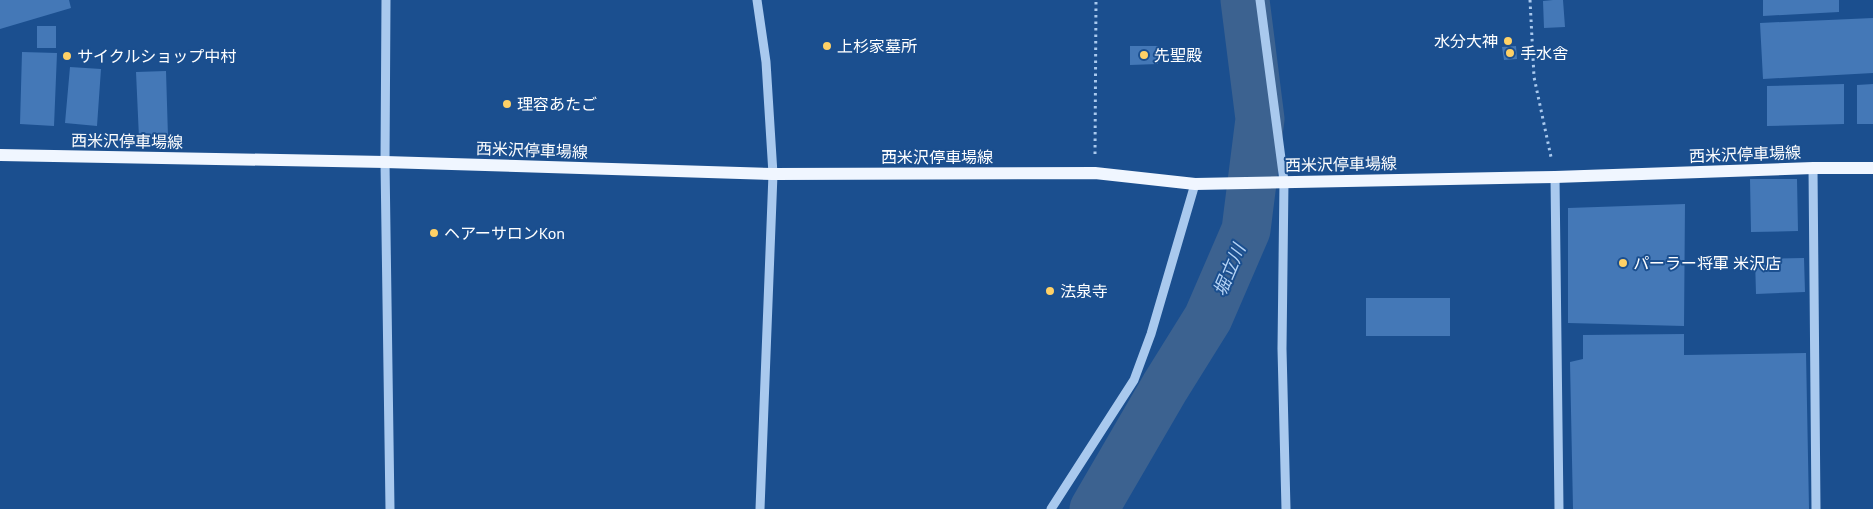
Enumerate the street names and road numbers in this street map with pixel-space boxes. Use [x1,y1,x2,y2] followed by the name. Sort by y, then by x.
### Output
[71,130,183,152] street label: 西米沢停車場線
[476,138,588,162] street label: 西米沢停車場線
[1689,142,1801,166] street label: 西米沢停車場線
[881,147,993,167] street label: 西米沢停車場線
[1285,153,1397,175] street label: 西米沢停車場線

